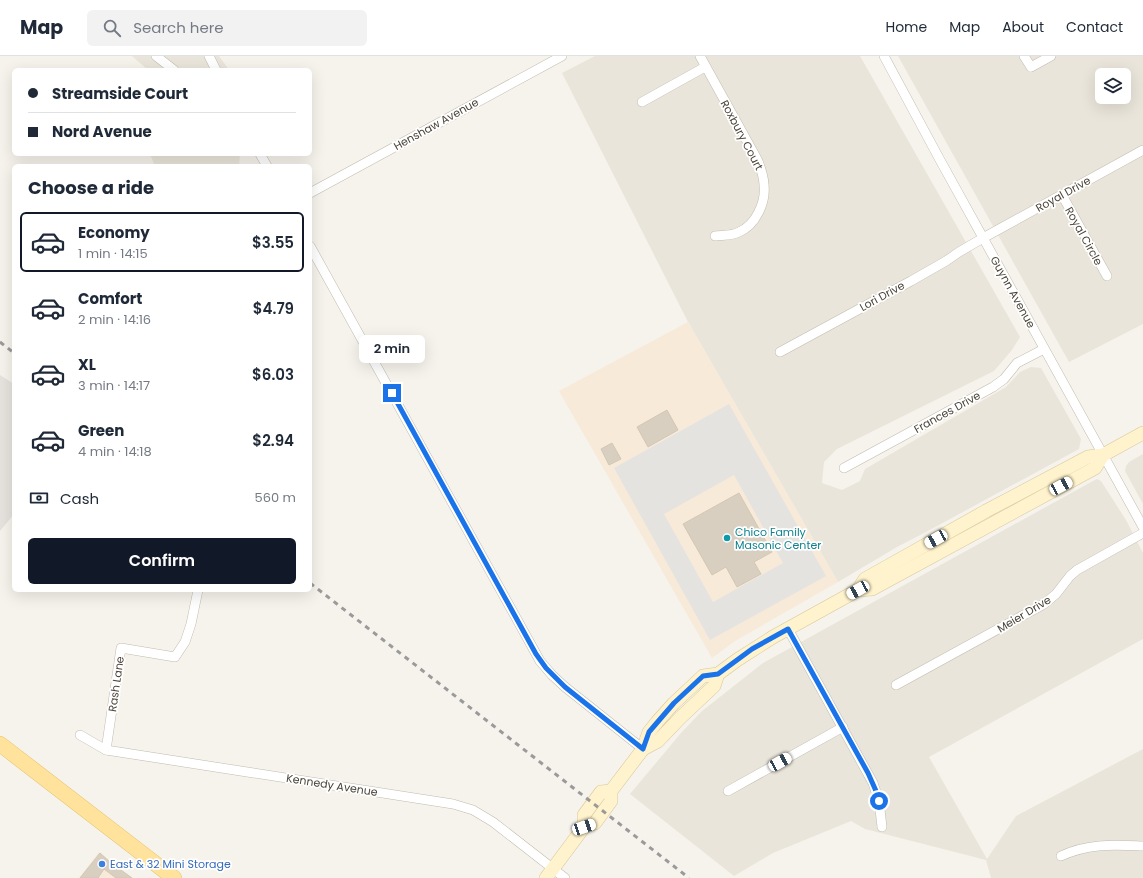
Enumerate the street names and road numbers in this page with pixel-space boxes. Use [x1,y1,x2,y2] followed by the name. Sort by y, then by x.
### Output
[391,94,482,154] street label: Henshaw Avenue
[717,97,767,173] street label: Roxbury Court
[1033,172,1094,216] street label: Royal Drive
[1061,204,1107,268] street label: Royal Circle
[987,253,1040,331] street label: Guynn Avenue
[857,277,908,315] street label: Lori Drive
[911,387,983,437] street label: Frances Drive
[994,591,1054,636] street label: Meier Drive
[104,655,128,713] street label: Rash Lane
[285,770,379,800] street label: Kennedy Avenue

